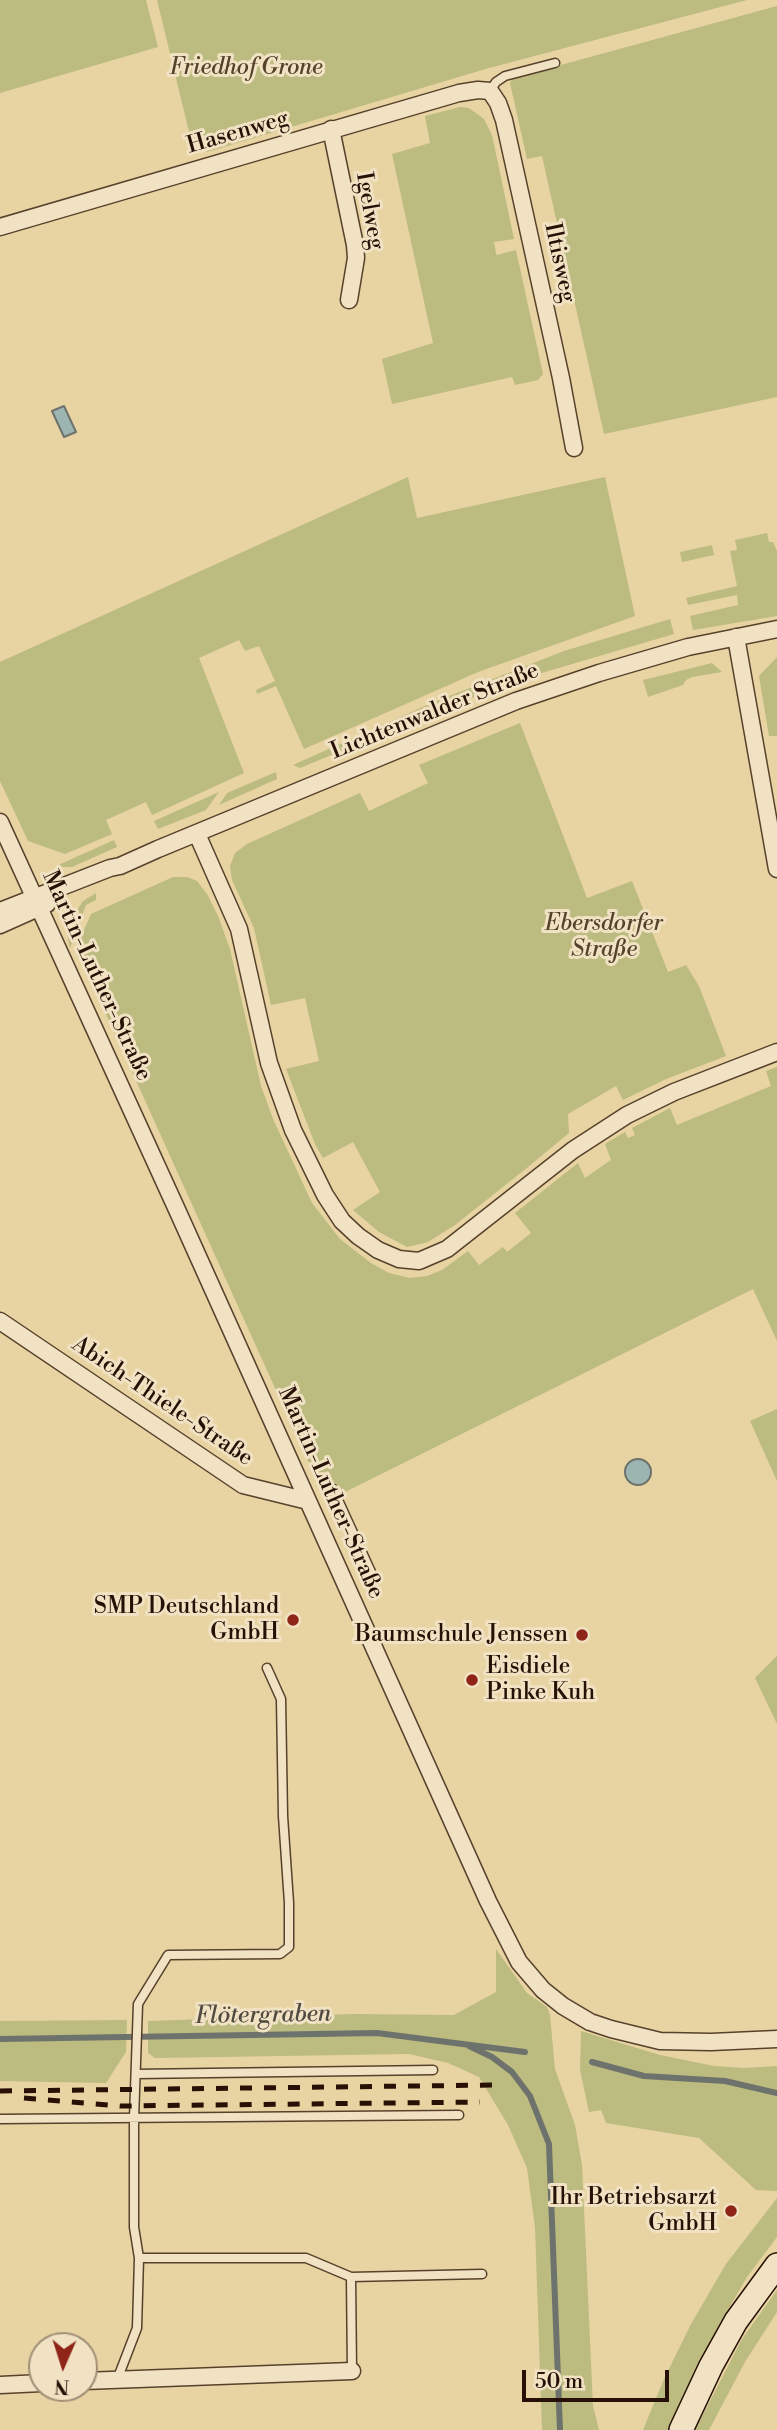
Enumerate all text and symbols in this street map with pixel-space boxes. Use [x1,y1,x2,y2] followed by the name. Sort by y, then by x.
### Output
[169,54,323,82] park label: Friedhof Grone
[184,105,292,161] street label: Hasenweg
[349,170,389,252] street label: Igelweg
[537,221,581,305] street label: Iltisweg
[327,658,543,766] street label: Lichtenwalder Straße
[35,866,157,1086] street label: Martin-Luther-Straße
[545,910,663,964] park label: Ebersdorfer Straße
[66,1331,258,1473] street label: Abich-Thiele-Straße
[271,1383,389,1603] street label: Martin-Luther-Straße
[94,1593,279,1647] place label: SMP Deutschland GmbH
[285,1612,301,1628] marker: SMP Deutschland GmbH
[355,1621,568,1649] place label: Baumschule Jenssen
[574,1627,590,1643] marker: Baumschule Jenssen
[486,1653,595,1707] place label: Eisdiele Pinke Kuh
[464,1672,480,1688] marker: Eisdiele Pinke Kuh
[194,2000,332,2032] water label: Flötergraben
[550,2184,717,2238] place label: Ihr Betriebsarzt GmbH
[723,2203,739,2219] marker: Ihr Betriebsarzt GmbH
[28,2332,98,2402] north arrow
[525,2356,672,2400] scale bar
[535,2369,583,2395] text: 50 m
[54,2374,70,2398] text: N

